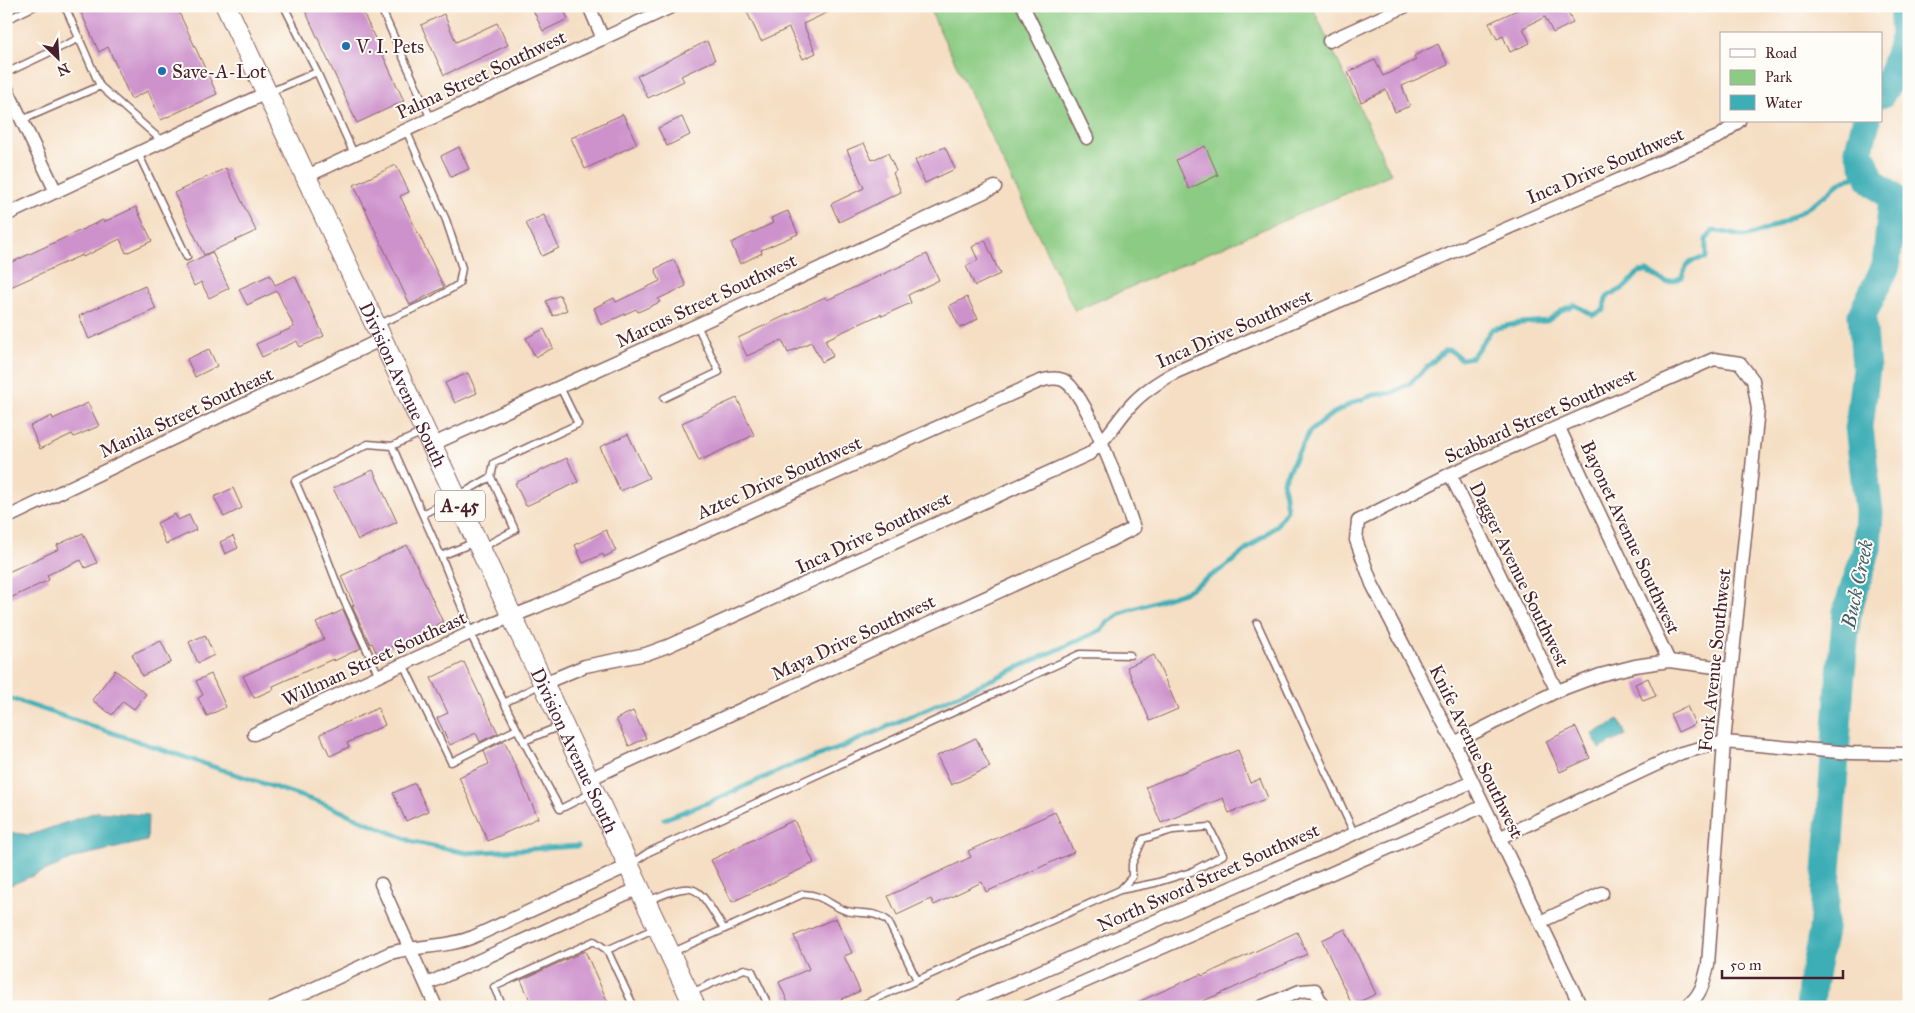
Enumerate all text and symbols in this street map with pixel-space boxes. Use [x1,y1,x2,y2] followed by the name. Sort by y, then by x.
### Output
[393,25,570,124] street label: Palma Street Southwest
[32,32,82,82] north arrow
[1720,32,1882,122] legend
[355,35,424,58] place label: V. I. Pets
[340,40,352,52] marker: V. I. Pets
[1765,44,1797,62] text: Road
[54,59,72,80] text: N
[172,60,267,83] place label: Save-A-Lot
[156,65,168,77] marker: Save-A-Lot
[1765,68,1792,86] text: Park
[1765,94,1802,112] text: Water
[1523,122,1687,209] street label: Inca Drive Southwest
[612,248,801,352] street label: Marcus Street Southwest
[1153,284,1316,373] street label: Inca Drive Southwest
[354,298,452,471] street label: Division Avenue South
[96,362,277,463] street label: Manila Street Southeast
[1441,363,1640,468] street label: Scabbard Street Southwest
[692,431,865,525] street label: Aztec Drive Southwest
[1576,437,1686,638] street label: Bayonet Avenue Southwest
[1464,478,1574,671] street label: Dagger Avenue Southwest
[792,486,955,578] street label: Inca Drive Southwest
[435,491,485,522] road number: A-45
[1836,538,1878,631] water label: Buck Creek
[1693,567,1736,753] street label: Fork Avenue Southwest
[768,589,939,685] street label: Maya Drive Southwest
[278,605,470,711] street label: Willman Street Southeast
[1425,661,1529,842] street label: Knife Avenue Southwest
[526,664,623,837] street label: Division Avenue South
[1094,818,1323,937] street label: North Sword Street Southwest
[1722,948,1844,980] scale bar
[1730,956,1762,974] text: 50 m

